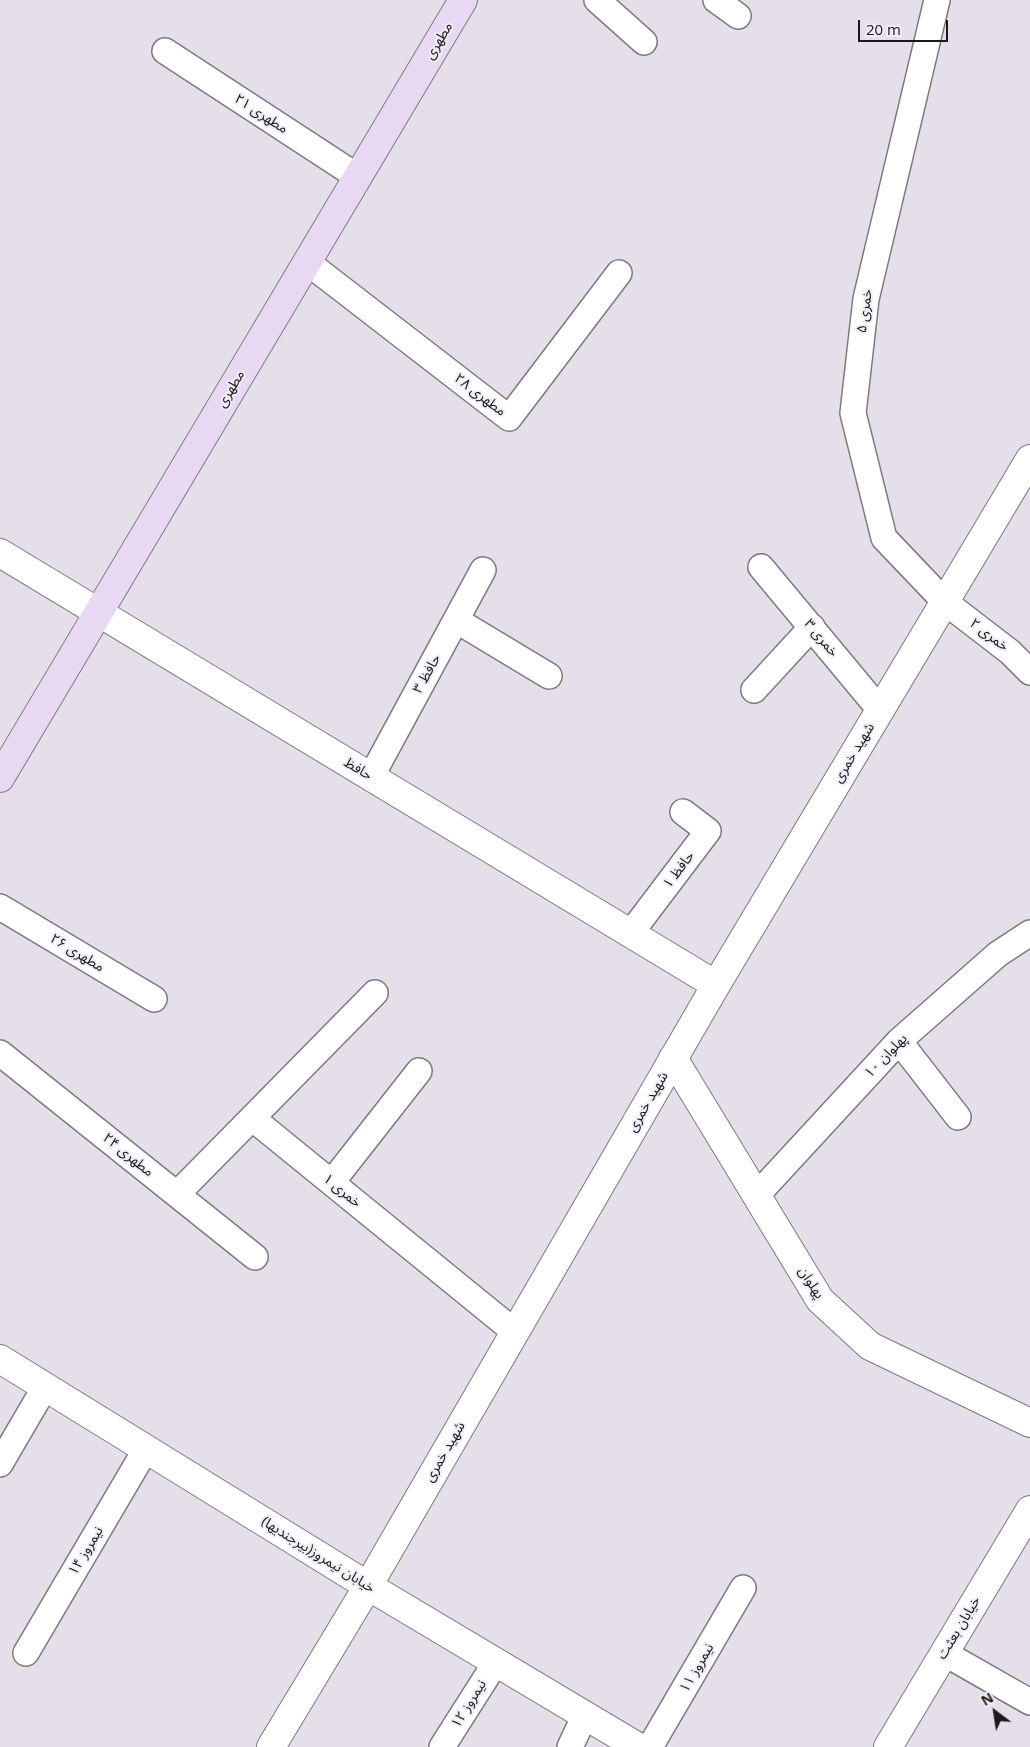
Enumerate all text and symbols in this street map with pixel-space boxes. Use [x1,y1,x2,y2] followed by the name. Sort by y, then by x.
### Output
[860,10,950,42] scale bar
[421,19,457,63] street label: مطهری
[866,19,901,39] text: 20 m
[231,91,291,137] street label: مطهری ۲۱
[854,288,876,334] street label: خمری ۵
[213,367,249,411] street label: مطهری
[451,370,509,420] street label: مطهری ۲۸
[966,615,1012,655] street label: خمری ۲
[800,616,842,660] street label: خمری ۳
[410,652,444,696] street label: حافظ ۳
[830,720,878,786] street label: شهید خمری
[341,754,375,784] street label: حافظ
[660,848,698,892] street label: حافظ ۱
[47,930,107,976] street label: مطهری ۲۶
[861,1031,911,1081] street label: پهلوان ۱۰
[624,1069,672,1135] street label: شهید خمری
[99,1130,157,1180] street label: مطهری ۲۴
[320,1171,364,1211] street label: خمری ۱
[794,1264,828,1302] street label: پهلوان
[421,1419,469,1485] street label: شهید خمری
[258,1513,378,1597] street label: خیابان نیمروز(بیرجندیها)
[65,1524,107,1578] street label: نیمروز ۱۴
[934,1594,984,1662] street label: خیابان بعثت
[676,1641,718,1695] street label: نیمروز ۱۱
[448,1677,490,1731] street label: نیمروز ۱۲
[970,1687,1020,1737] north arrow
[977,1688,997,1710] text: N

